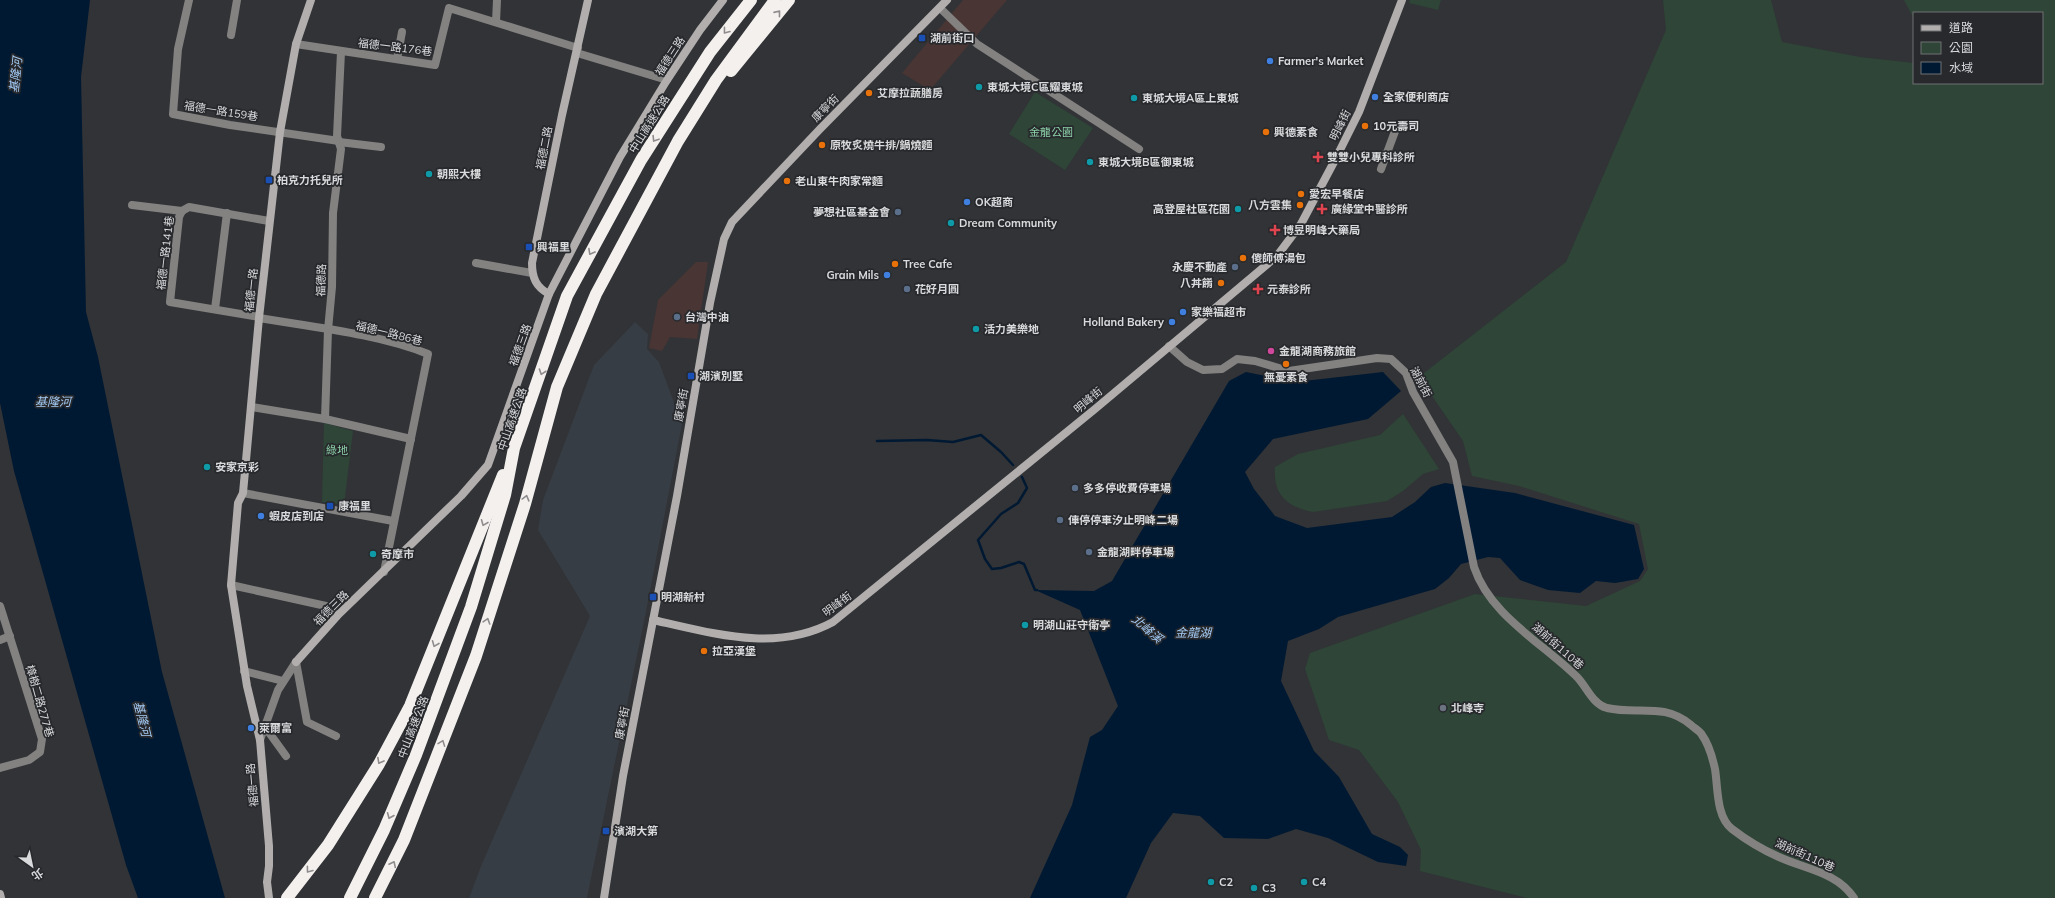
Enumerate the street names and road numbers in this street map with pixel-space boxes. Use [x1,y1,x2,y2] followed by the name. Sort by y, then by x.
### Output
[652,34,688,78] street label: 福德三路
[357,35,433,59] street label: 福德一路176巷
[808,91,842,125] street label: 康寧街
[626,92,672,156] street label: 中山高速公路
[183,98,259,124] street label: 福德一路159巷
[1326,107,1354,143] street label: 明峰街
[533,125,555,171] street label: 福德二路
[153,215,177,291] street label: 福德一路141巷
[313,263,329,297] street label: 福德路
[242,267,260,313] street label: 福德一路
[354,318,424,348] street label: 福德一路86巷
[506,322,534,368] street label: 福德三路
[1407,364,1435,400] street label: 湖前街
[1071,384,1105,416] street label: 明峰街
[495,386,529,452] street label: 中山高速公路
[671,388,691,422] street label: 康寧街
[310,587,352,629] street label: 福德三路
[820,588,854,620] street label: 明峰街
[1529,620,1587,672] street label: 湖前街110巷
[23,663,57,739] street label: 樟樹二路277巷
[395,694,431,760] street label: 中山高速公路
[612,705,632,741] street label: 康寧街
[243,762,261,808] street label: 福德一路
[1773,836,1837,874] street label: 湖前街110巷

